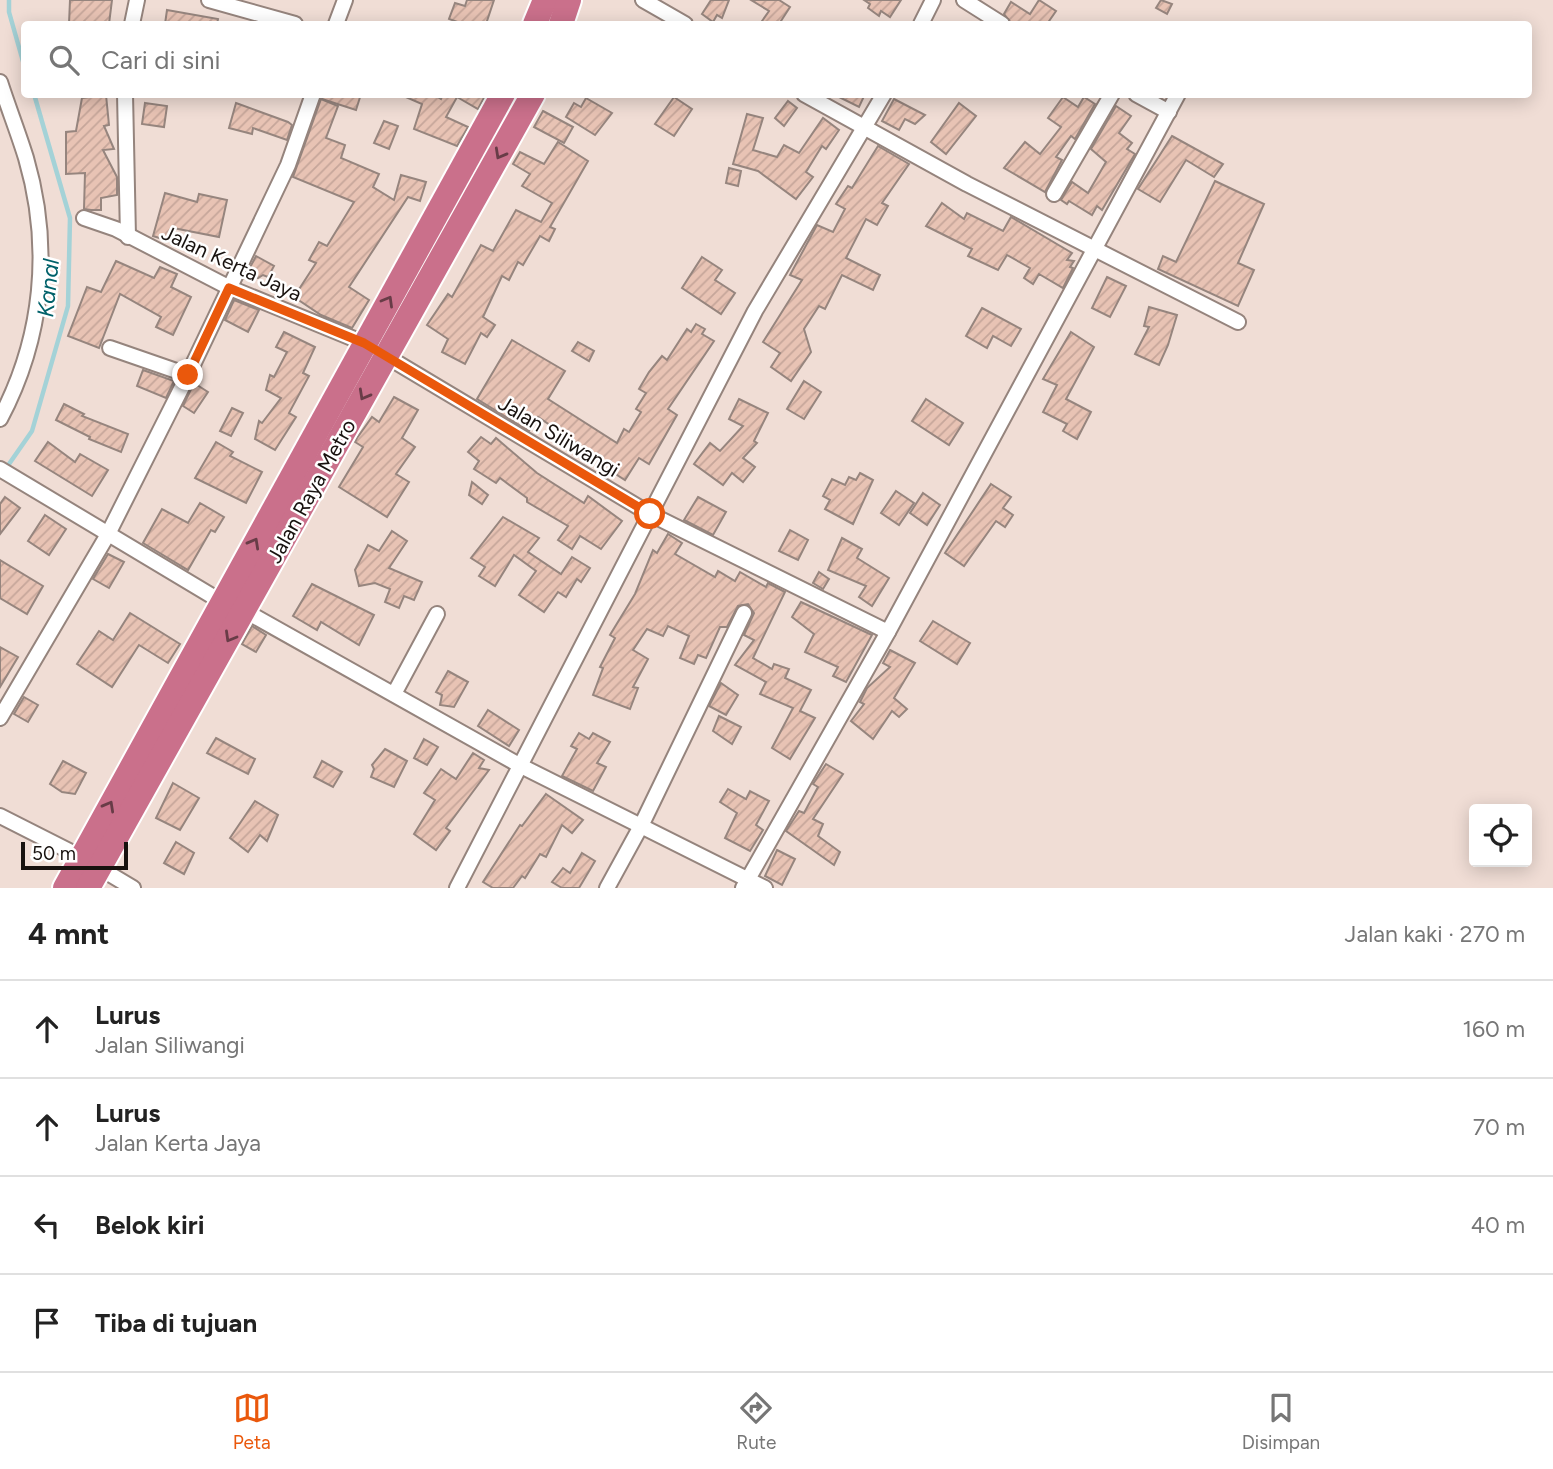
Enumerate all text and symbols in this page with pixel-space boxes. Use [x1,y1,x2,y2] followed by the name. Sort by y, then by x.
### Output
[21,21,1532,98] search box
[45,41,83,79] icon: search
[101,44,221,76] text: Cari di sini
[495,147,508,159] one-way arrow
[158,220,306,306] street label: Jalan Kerta Jaya
[31,256,65,319] water label: Kanal
[380,295,393,308] one-way arrow
[172,359,203,390] route end
[359,388,372,400] one-way arrow
[494,390,624,482] street label: Jalan Siliwangi
[261,415,361,567] street label: Jalan Raya Metro
[634,498,665,529] route start
[246,538,259,550] one-way arrow
[225,630,238,642] one-way arrow
[101,801,114,814] one-way arrow
[1469,804,1532,867] map controls
[1469,804,1532,867] button: locate
[21,839,128,871] scale bar
[32,842,76,865] text: 50 m
[28,915,109,952] text: 4 mnt
[1345,920,1525,948] text: Jalan kaki · 270 m
[95,999,160,1031] text: Lurus
[28,1010,66,1048] icon: ahead
[1462,1015,1525,1043] text: 160 m
[95,1031,245,1059] text: Jalan Siliwangi
[95,1097,160,1129] text: Lurus
[28,1108,66,1146] icon: ahead
[1473,1113,1525,1141] text: 70 m
[95,1129,261,1157] text: Jalan Kerta Jaya
[28,1206,66,1244] icon: left
[95,1209,204,1241] text: Belok kiri
[1471,1211,1525,1239] text: 40 m
[28,1304,66,1342] icon: arrive
[95,1307,257,1339] text: Tiba di tujuan
[233,1389,271,1454] tab: Peta
[736,1389,776,1454] tab: Rute
[1242,1389,1320,1454] tab: Disimpan

